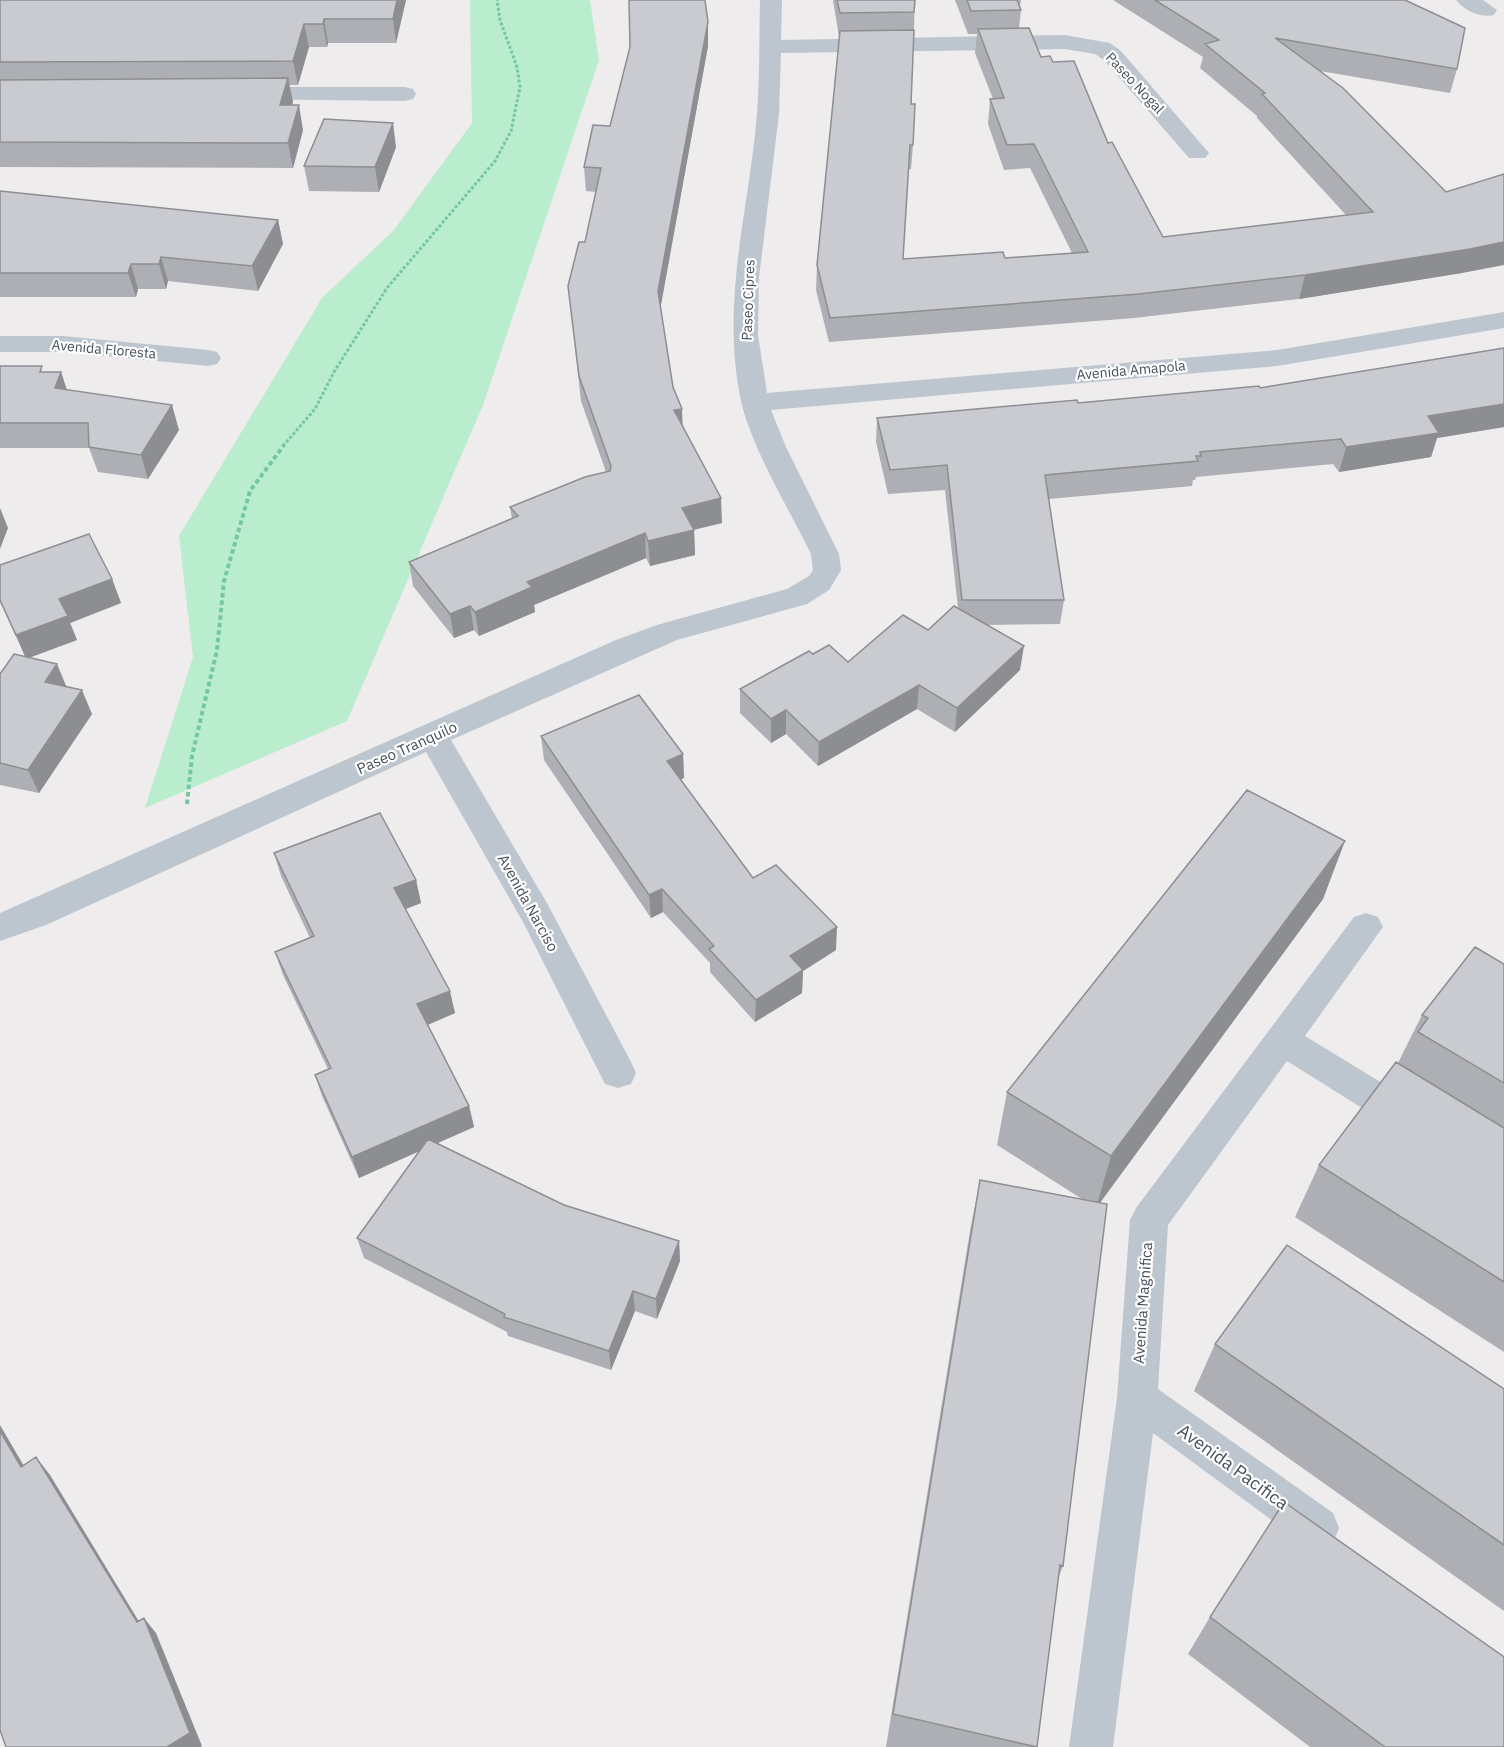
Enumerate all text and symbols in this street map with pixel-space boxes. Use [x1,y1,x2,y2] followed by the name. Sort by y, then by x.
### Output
[1102,48,1168,118] street label: Paseo Nogal
[738,259,758,341] street label: Paseo Cipres
[51,335,158,363] street label: Avenida Floresta
[1076,356,1187,384] street label: Avenida Amapola
[354,717,460,778] street label: Paseo Tranquilo
[494,851,563,955] street label: Avenida Narciso
[1129,1242,1156,1364] street label: Avenida Magnifica
[1173,1419,1294,1515] street label: Avenida Pacifica

